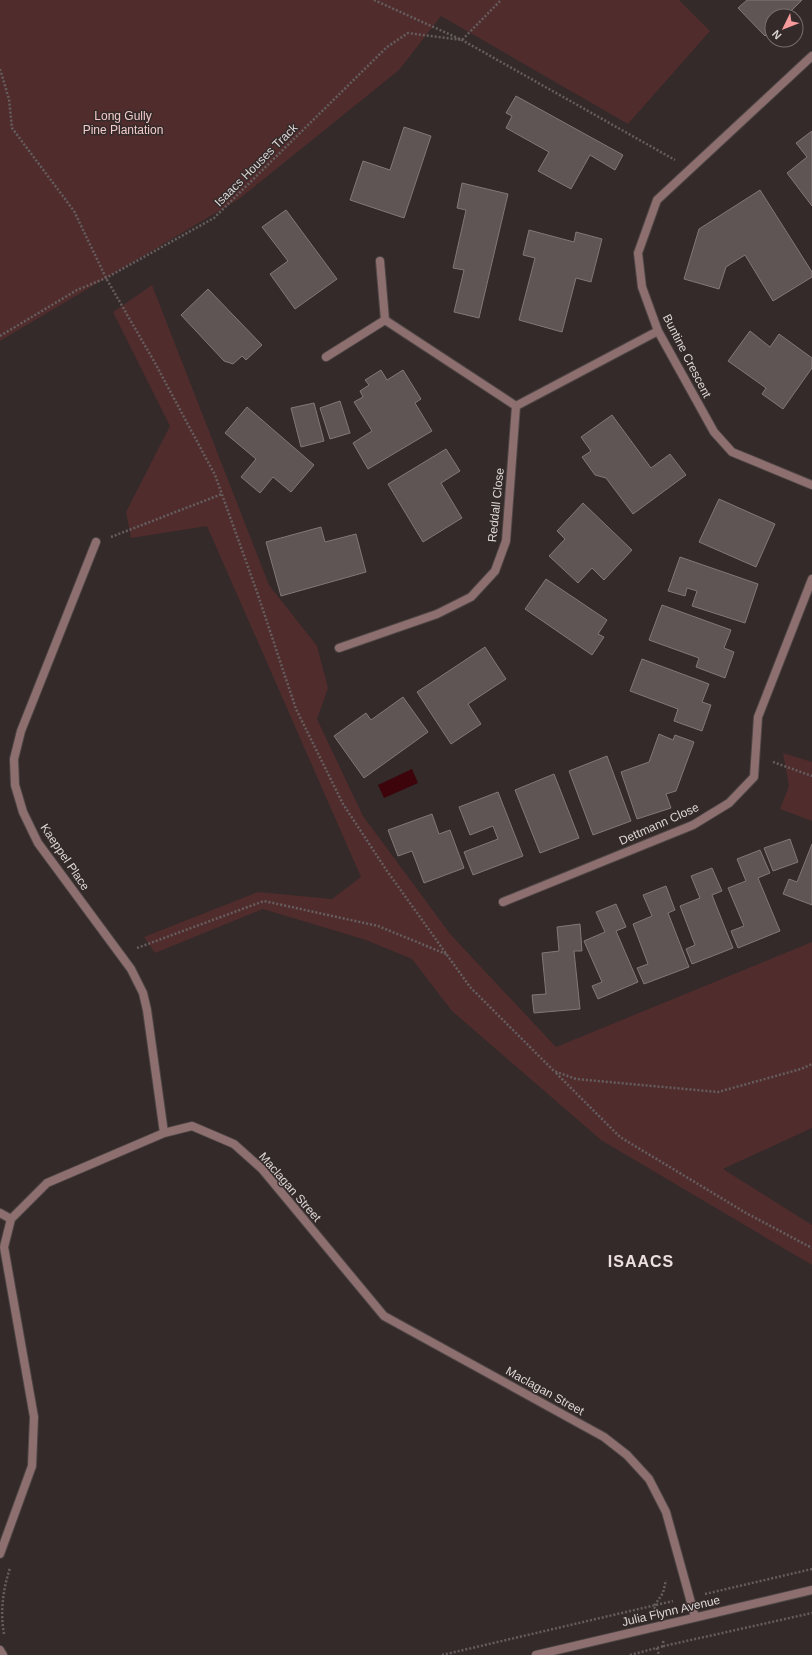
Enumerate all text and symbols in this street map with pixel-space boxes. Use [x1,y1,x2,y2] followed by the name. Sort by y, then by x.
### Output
[764,8,804,48] north arrow
[770,28,784,42] text: N
[83,109,163,137] park label: Long Gully Pine Plantation
[212,120,301,209] street label: Isaacs Houses Track
[660,312,714,401] street label: Buntine Crescent
[485,467,507,543] street label: Reddall Close
[617,800,701,848] street label: Dettmann Close
[38,821,93,893] street label: Kaeppel Place
[256,1149,324,1225] street label: Maclagan Street
[608,1253,674,1270] district label: ISAACS
[503,1364,587,1419] street label: Maclagan Street
[620,1593,722,1629] street label: Julia Flynn Avenue

